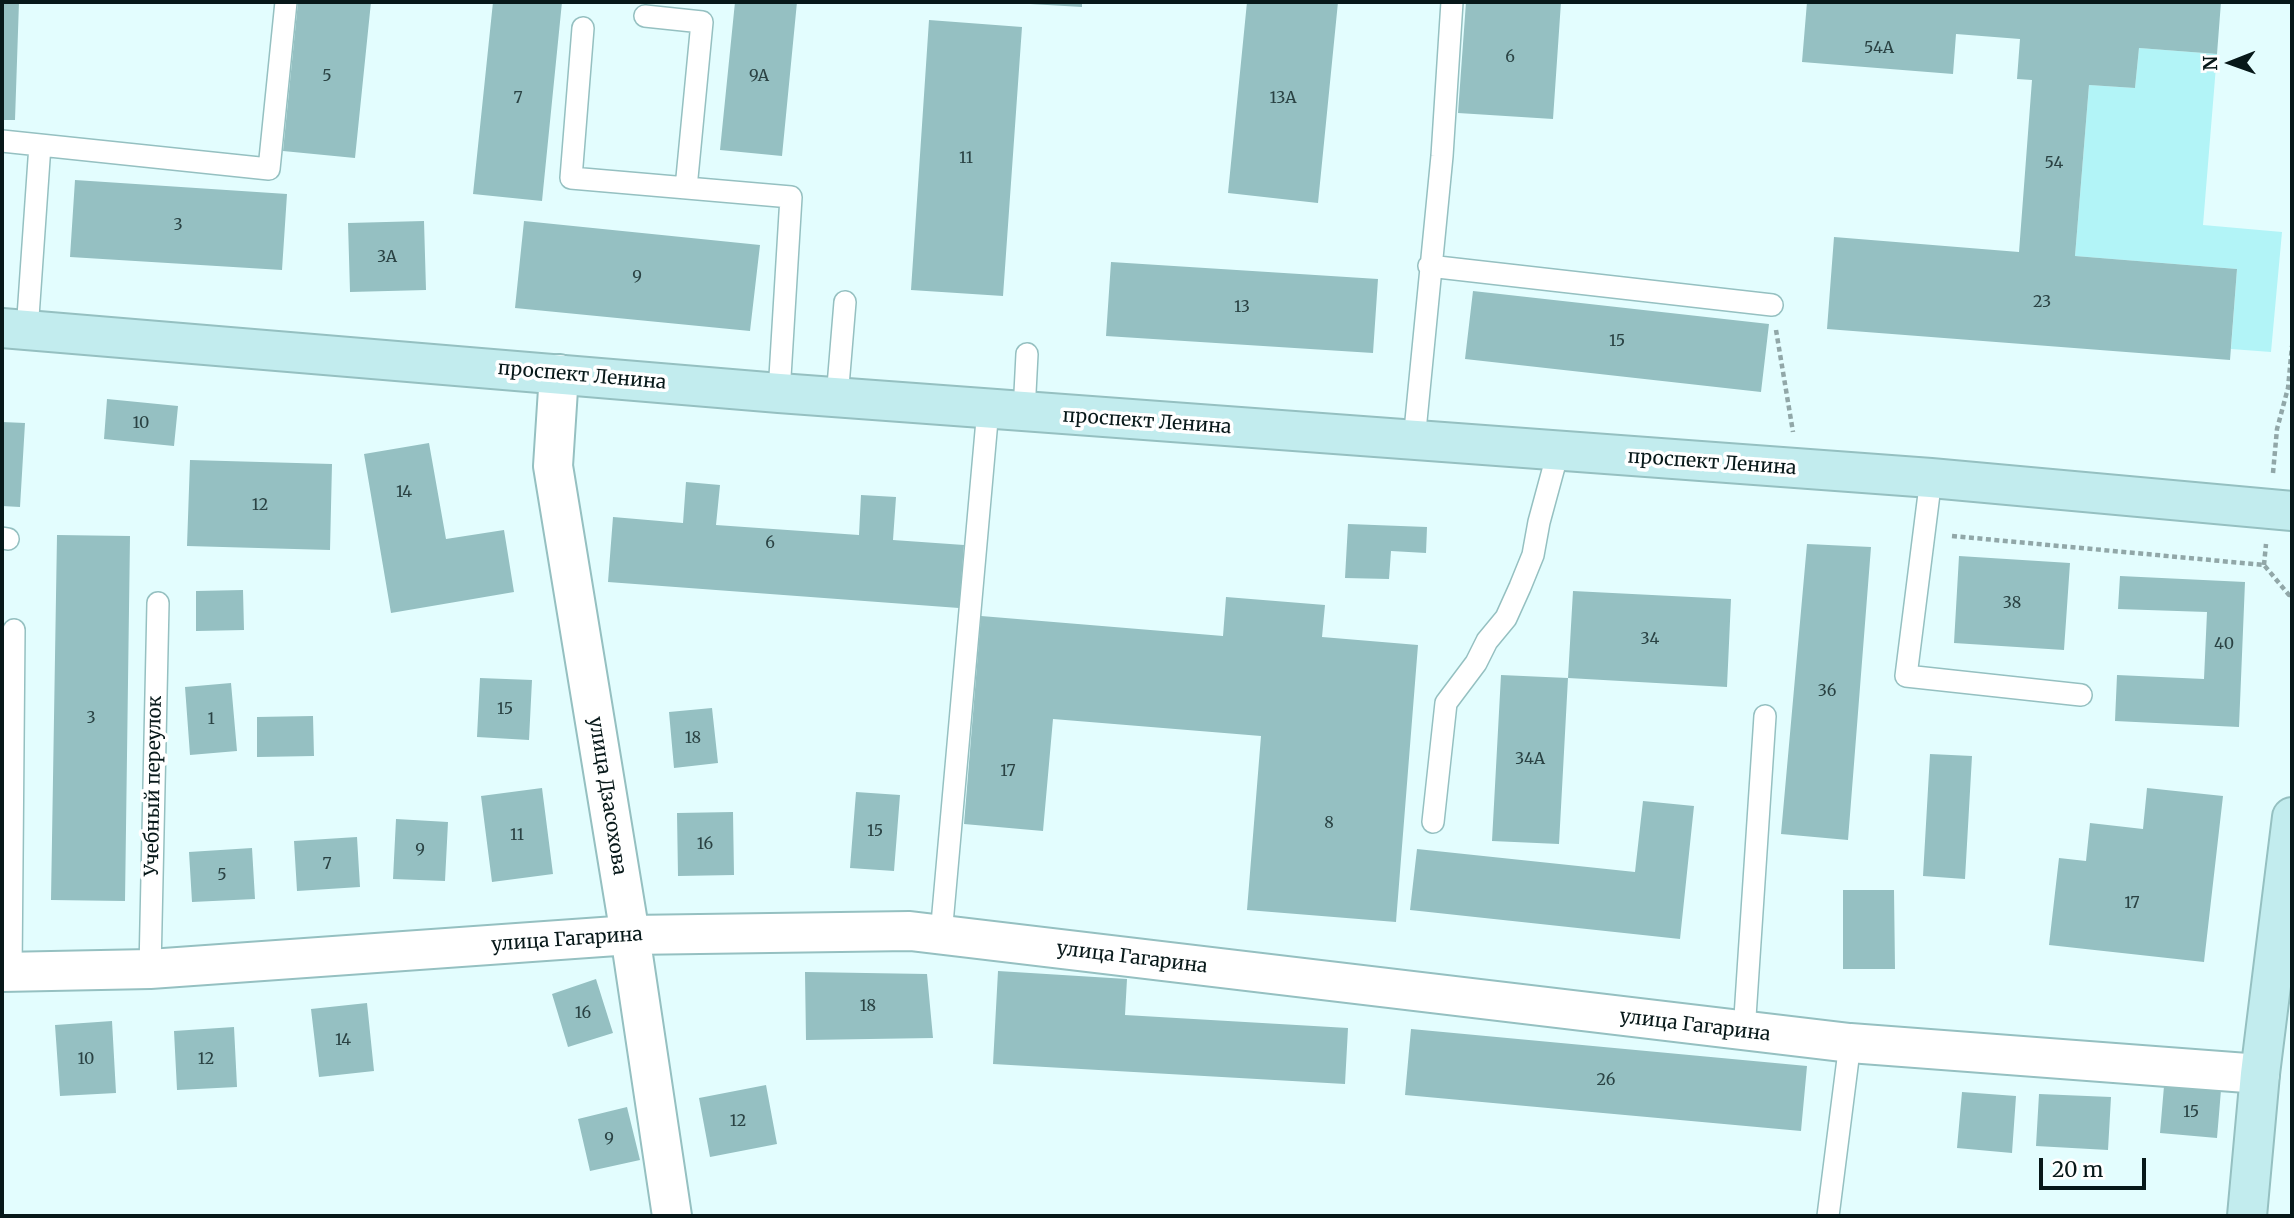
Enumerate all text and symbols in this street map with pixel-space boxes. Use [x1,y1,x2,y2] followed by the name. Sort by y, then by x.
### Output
[2196,28,2266,98] north arrow
[1864,38,1894,58] house number: 54А
[1505,47,1515,67] house number: 6
[2198,56,2222,71] text: N
[322,66,332,86] house number: 5
[749,66,769,86] house number: 9А
[513,88,523,108] house number: 7
[1270,88,1296,108] house number: 13А
[959,148,973,168] house number: 11
[2045,153,2063,173] house number: 54
[173,215,183,235] house number: 3
[377,247,397,267] house number: 3А
[632,267,642,287] house number: 9
[2033,292,2051,312] house number: 23
[1234,297,1250,317] house number: 13
[1609,331,1625,351] house number: 15
[497,357,667,395] street label: проспект Ленина
[1062,405,1232,439] street label: проспект Ленина
[133,413,149,433] house number: 10
[1627,446,1797,480] street label: проспект Ленина
[396,482,412,502] house number: 14
[252,495,268,515] house number: 12
[765,533,775,553] house number: 6
[2003,593,2021,613] house number: 38
[1641,629,1659,649] house number: 34
[2214,634,2234,654] house number: 40
[1818,681,1836,701] house number: 36
[141,695,167,877] street label: Учебный переулок
[497,699,513,719] house number: 15
[86,708,96,728] house number: 3
[207,709,215,729] house number: 1
[583,715,631,877] street label: улица Дзасохова
[685,728,701,748] house number: 18
[1515,749,1545,769] house number: 34А
[1000,761,1016,781] house number: 17
[1324,813,1334,833] house number: 8
[867,821,883,841] house number: 15
[510,825,524,845] house number: 11
[697,834,713,854] house number: 16
[415,840,425,860] house number: 9
[322,854,332,874] house number: 7
[217,865,227,885] house number: 5
[2124,893,2140,913] house number: 17
[491,923,643,957] street label: улица Гагарина
[1055,937,1209,979] street label: улица Гагарина
[860,996,876,1016] house number: 18
[575,1003,591,1023] house number: 16
[1618,1005,1772,1047] street label: улица Гагарина
[335,1030,351,1050] house number: 14
[78,1049,94,1069] house number: 10
[198,1049,214,1069] house number: 12
[1597,1070,1615,1090] house number: 26
[2183,1102,2199,1122] house number: 15
[730,1111,746,1131] house number: 12
[604,1129,614,1149] house number: 9
[2042,1144,2149,1188] scale bar
[2052,1156,2103,1183] text: 20 m

